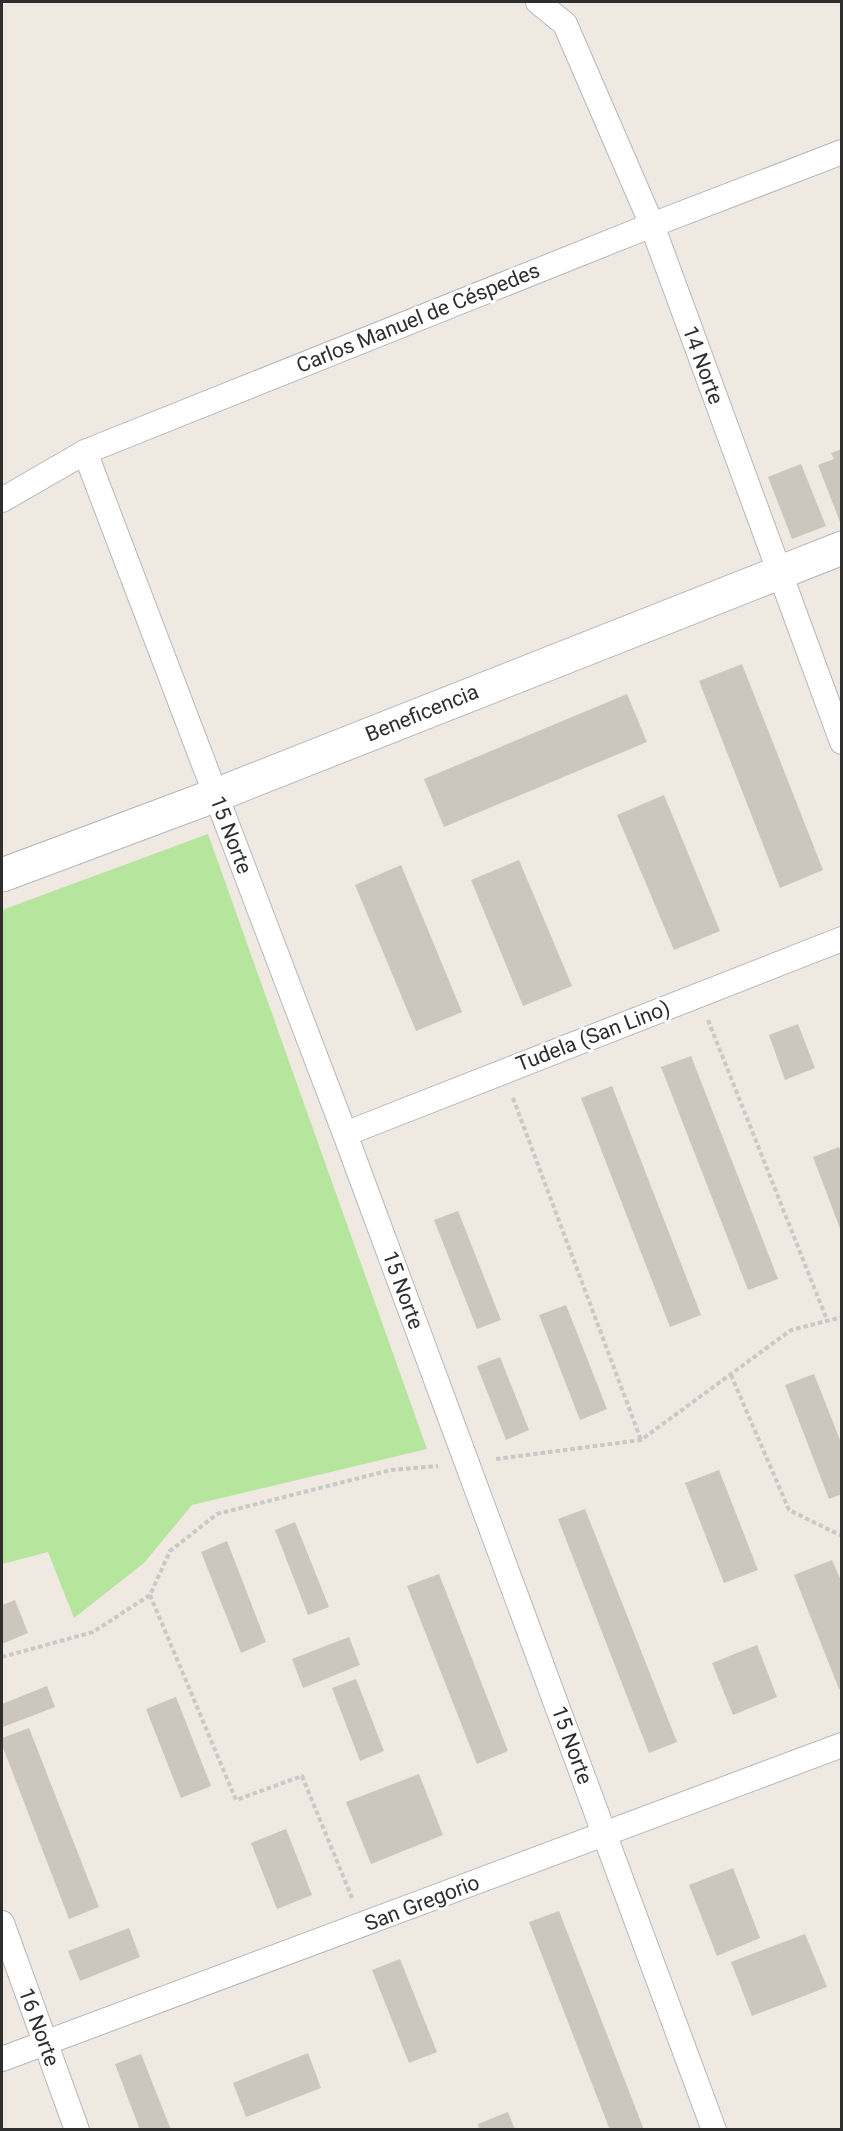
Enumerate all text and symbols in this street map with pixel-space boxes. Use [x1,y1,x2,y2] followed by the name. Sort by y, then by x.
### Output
[293,258,543,378] street label: Carlos Manuel de Céspedes
[678,323,728,407] street label: 14 Norte
[362,679,482,747] street label: Beneficencia
[205,793,257,877] street label: 15 Norte
[513,996,673,1076] street label: Tudela (San Lino)
[378,1248,428,1332] street label: 15 Norte
[547,1703,597,1787] street label: 15 Norte
[361,1870,483,1936] street label: San Gregorio
[14,1985,64,2069] street label: 16 Norte

